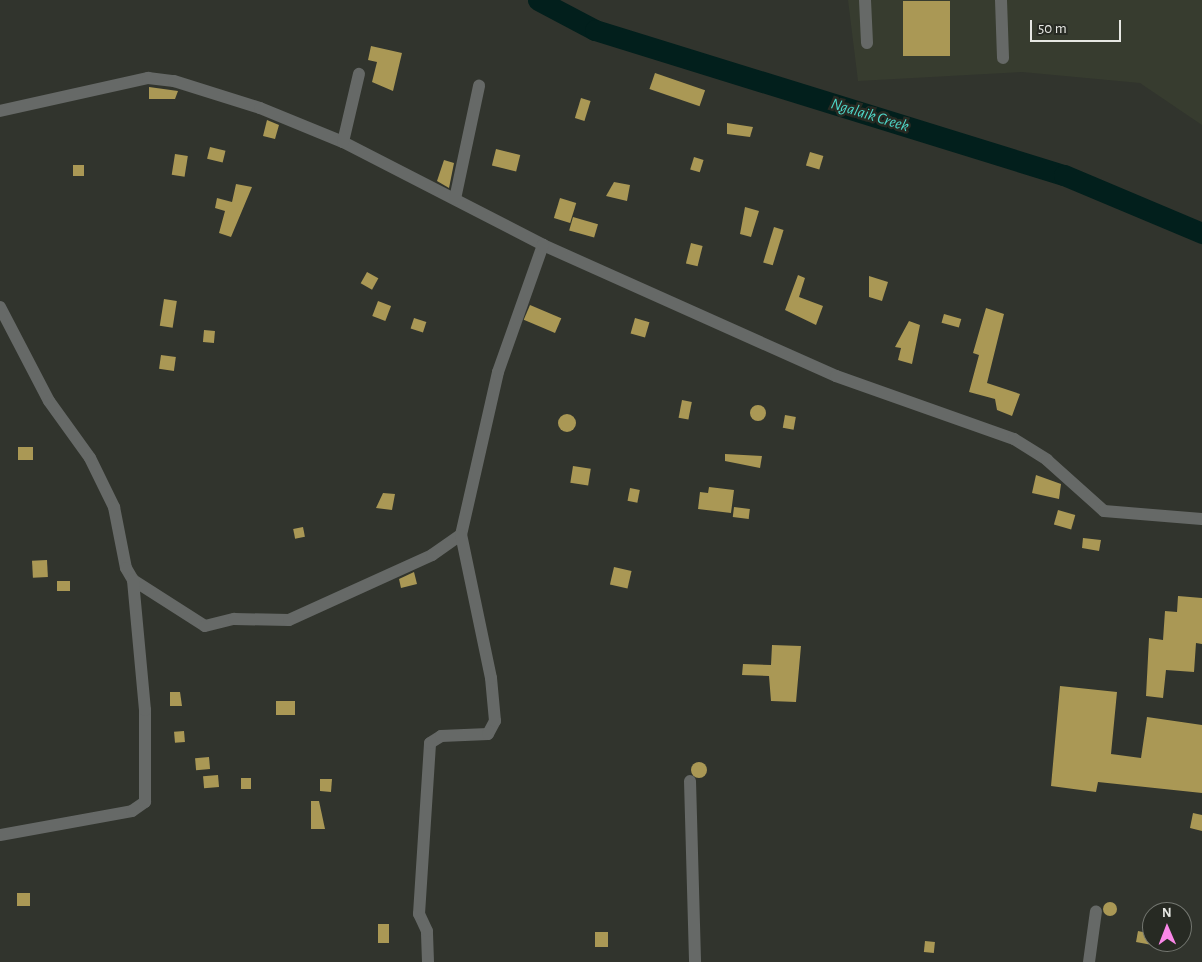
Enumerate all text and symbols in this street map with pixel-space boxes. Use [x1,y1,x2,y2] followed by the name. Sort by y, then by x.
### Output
[1032,10,1123,42] scale bar
[1038,21,1067,36] text: 50 m
[829,94,911,136] water label: Ngalaik Creek
[1142,902,1192,952] north arrow
[1162,906,1172,920] text: N

